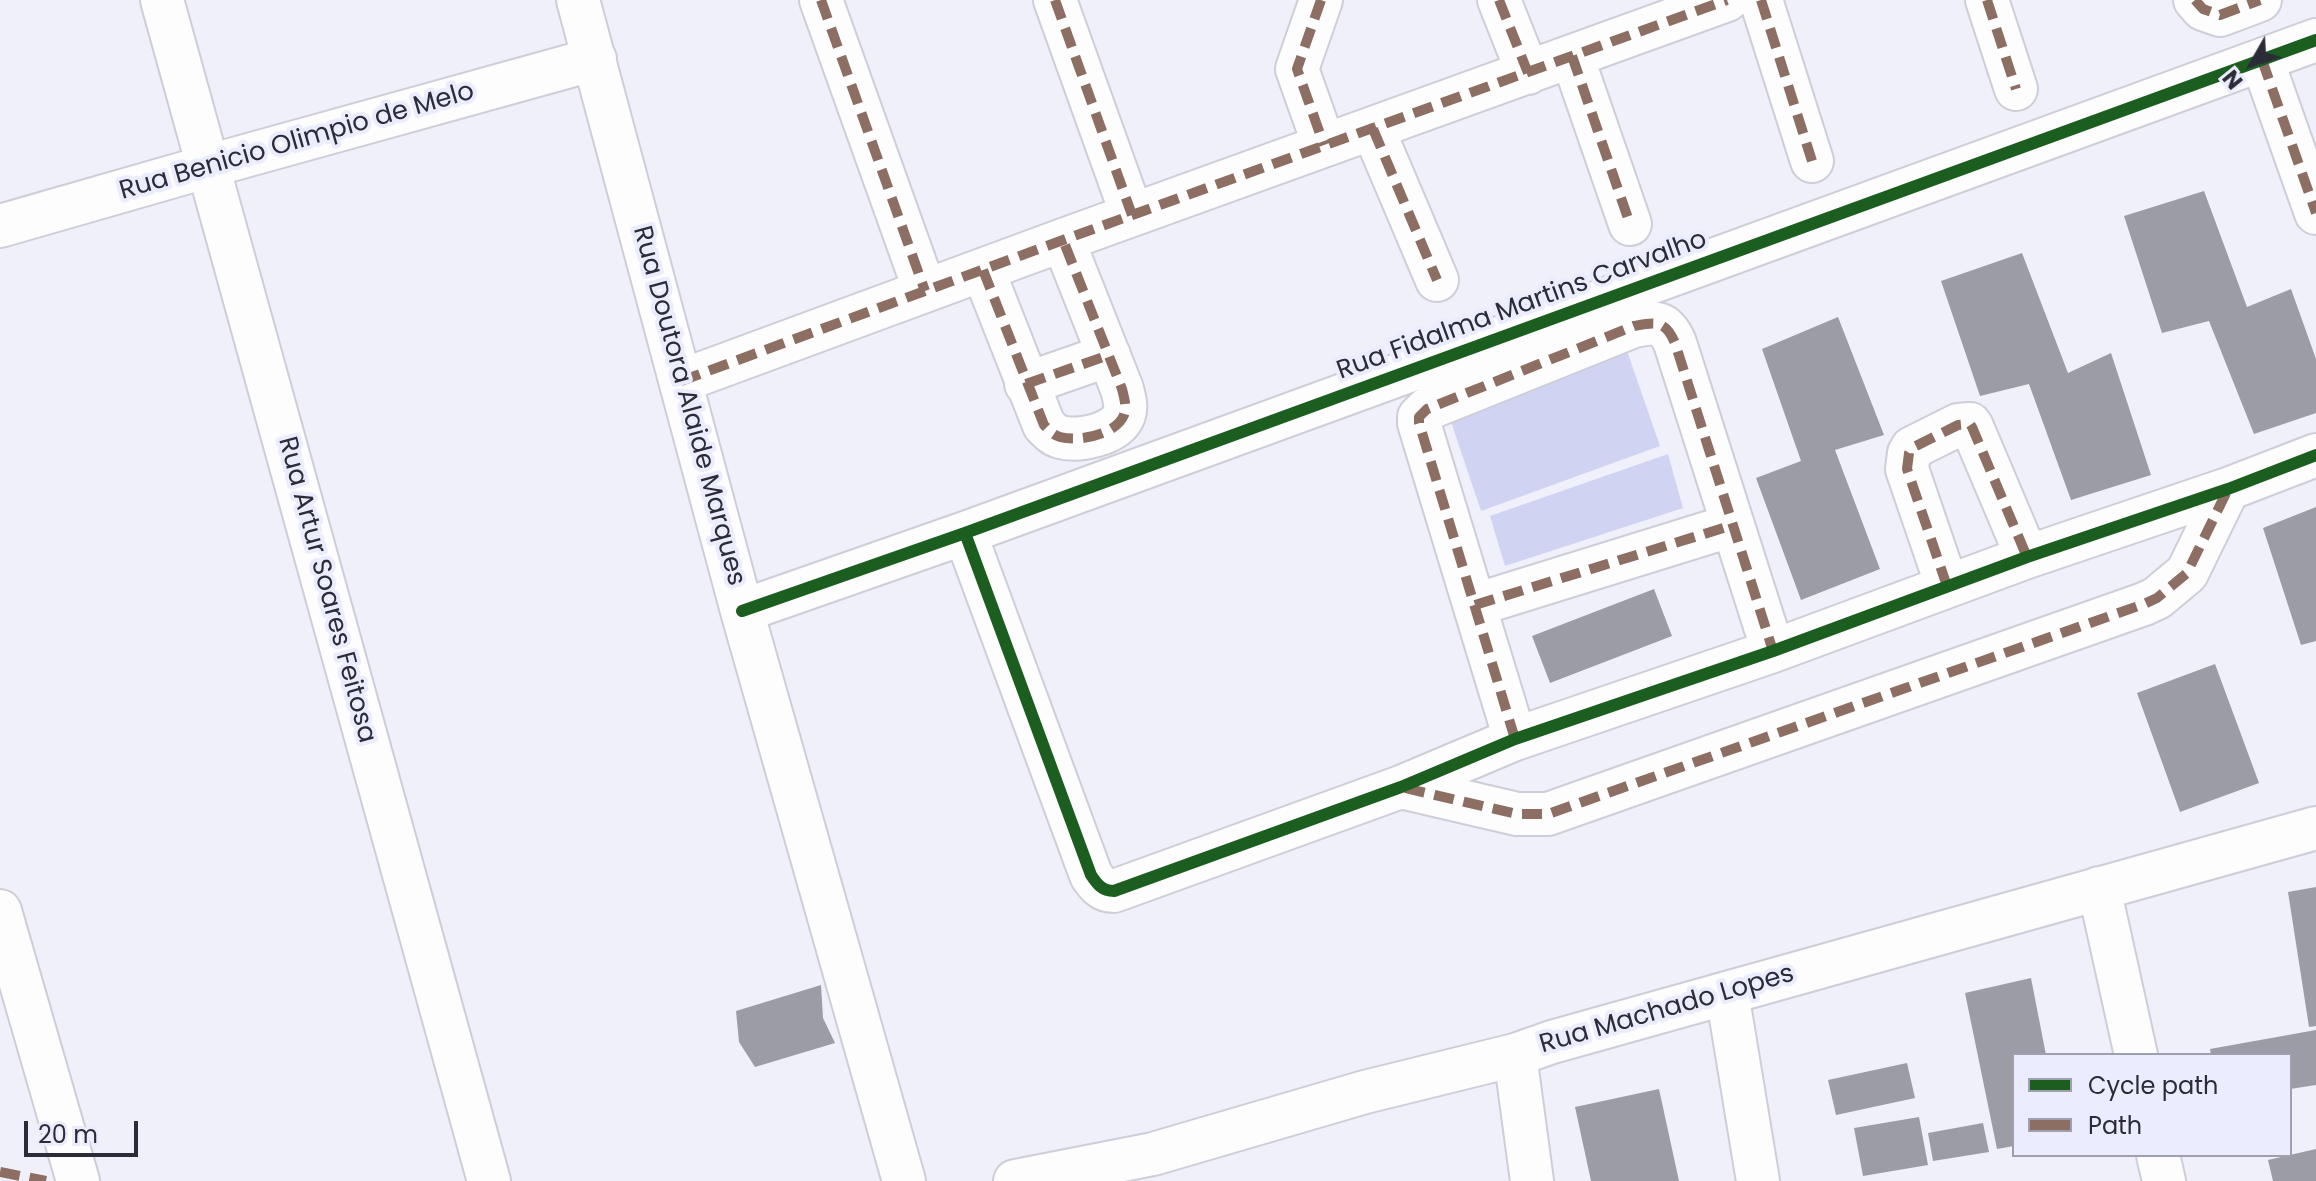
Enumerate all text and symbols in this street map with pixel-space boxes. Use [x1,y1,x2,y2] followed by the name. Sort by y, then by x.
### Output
[2212,24,2292,104] north arrow
[2216,63,2250,96] text: N
[116,76,478,208] street label: Rua Benicio Olimpio de Melo
[625,223,751,589] street label: Rua Doutora Alaide Marques
[1333,224,1711,388] street label: Rua Fidalma Martins Carvalho
[270,434,382,746] street label: Rua Artur Soares Feitosa
[1536,959,1798,1061] street label: Rua Machado Lopes
[2012,1053,2292,1157] legend
[2088,1069,2218,1102] text: Cycle path
[28,1105,142,1155] scale bar
[2088,1109,2142,1142] text: Path
[38,1118,98,1151] text: 20 m

